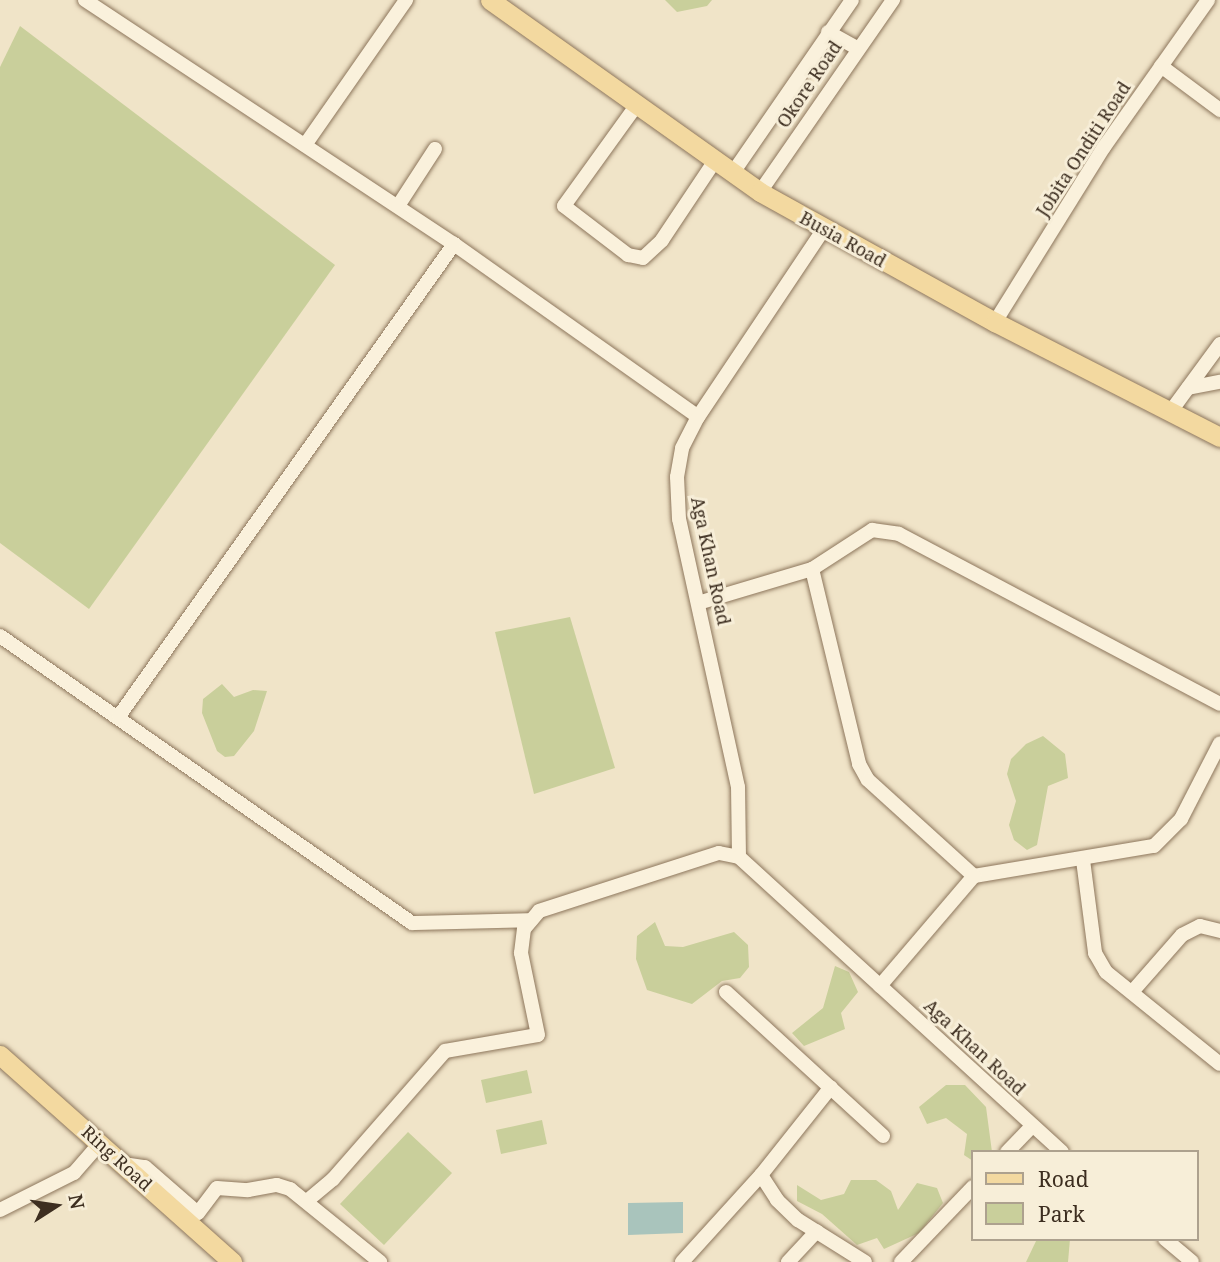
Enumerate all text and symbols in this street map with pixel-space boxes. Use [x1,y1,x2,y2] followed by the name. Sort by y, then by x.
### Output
[772,36,846,132] street label: Okore Road
[1031,77,1135,221] street label: Jobita Onditi Road
[796,206,890,272] street label: Busia Road
[687,495,735,627] street label: Aga Khan Road
[920,995,1030,1099] street label: Aga Khan Road
[77,1121,157,1195] street label: Ring Road
[972,1150,1199,1241] legend
[1038,1165,1089,1193] text: Road
[21,1171,91,1241] north arrow
[62,1192,91,1212] text: N
[1038,1200,1085,1228] text: Park

